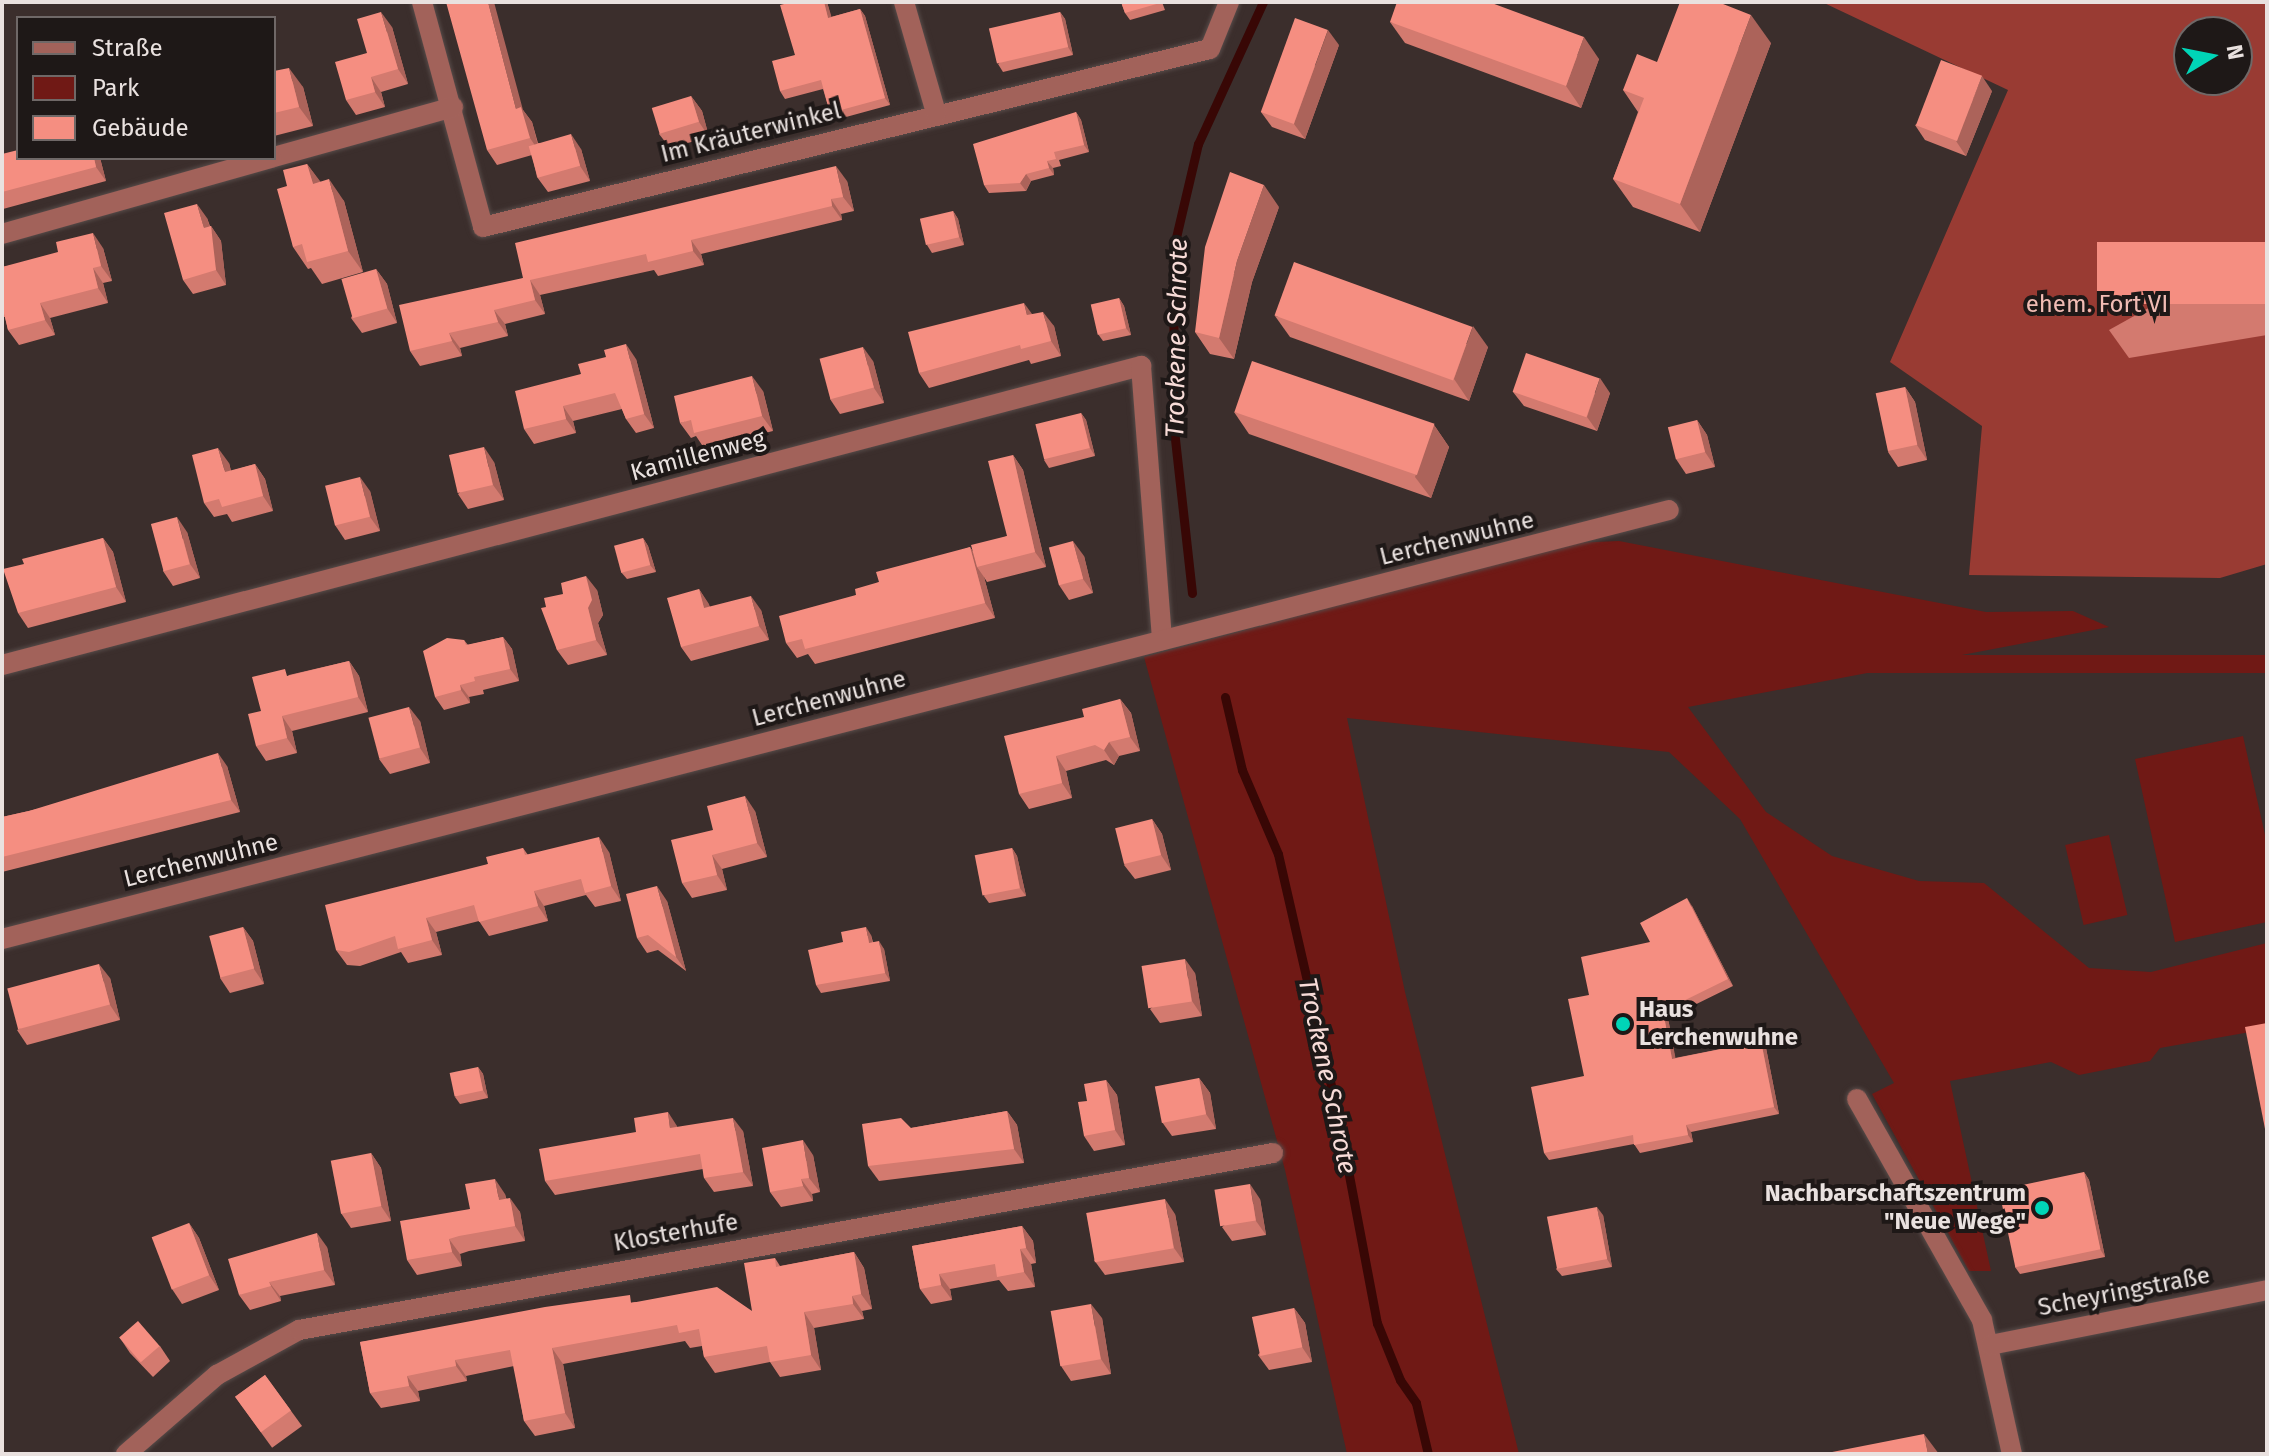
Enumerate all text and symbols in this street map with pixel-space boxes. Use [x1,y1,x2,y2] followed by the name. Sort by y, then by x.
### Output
[16,16,276,160] legend
[2173,16,2253,96] north arrow
[92,34,163,62] text: Straße
[2221,43,2250,62] text: N
[92,74,139,102] text: Park
[658,97,844,169] street label: Im Kräuterwinkel
[92,114,189,142] text: Gebäude
[1160,238,1194,438] water label: Trockene Schrote
[2026,291,2168,319] park label: ehem. Fort VI
[628,424,768,488] street label: Kamillenweg
[1377,506,1537,572] street label: Lerchenwuhne
[749,665,909,733] street label: Lerchenwuhne
[121,828,281,894] street label: Lerchenwuhne
[1291,975,1363,1177] water label: Trockene Schrote
[1639,996,1798,1052] place label: Haus Lerchenwuhne
[1614,1015,1632,1033] marker: Haus Lerchenwuhne
[1765,1180,2026,1236] place label: Nachbarschaftszentrum "Neue Wege"
[2033,1199,2051,1217] marker: Nachbarschaftszentrum "Neue Wege"
[612,1208,740,1258] street label: Klosterhufe
[2036,1261,2212,1323] street label: Scheyringstraße

